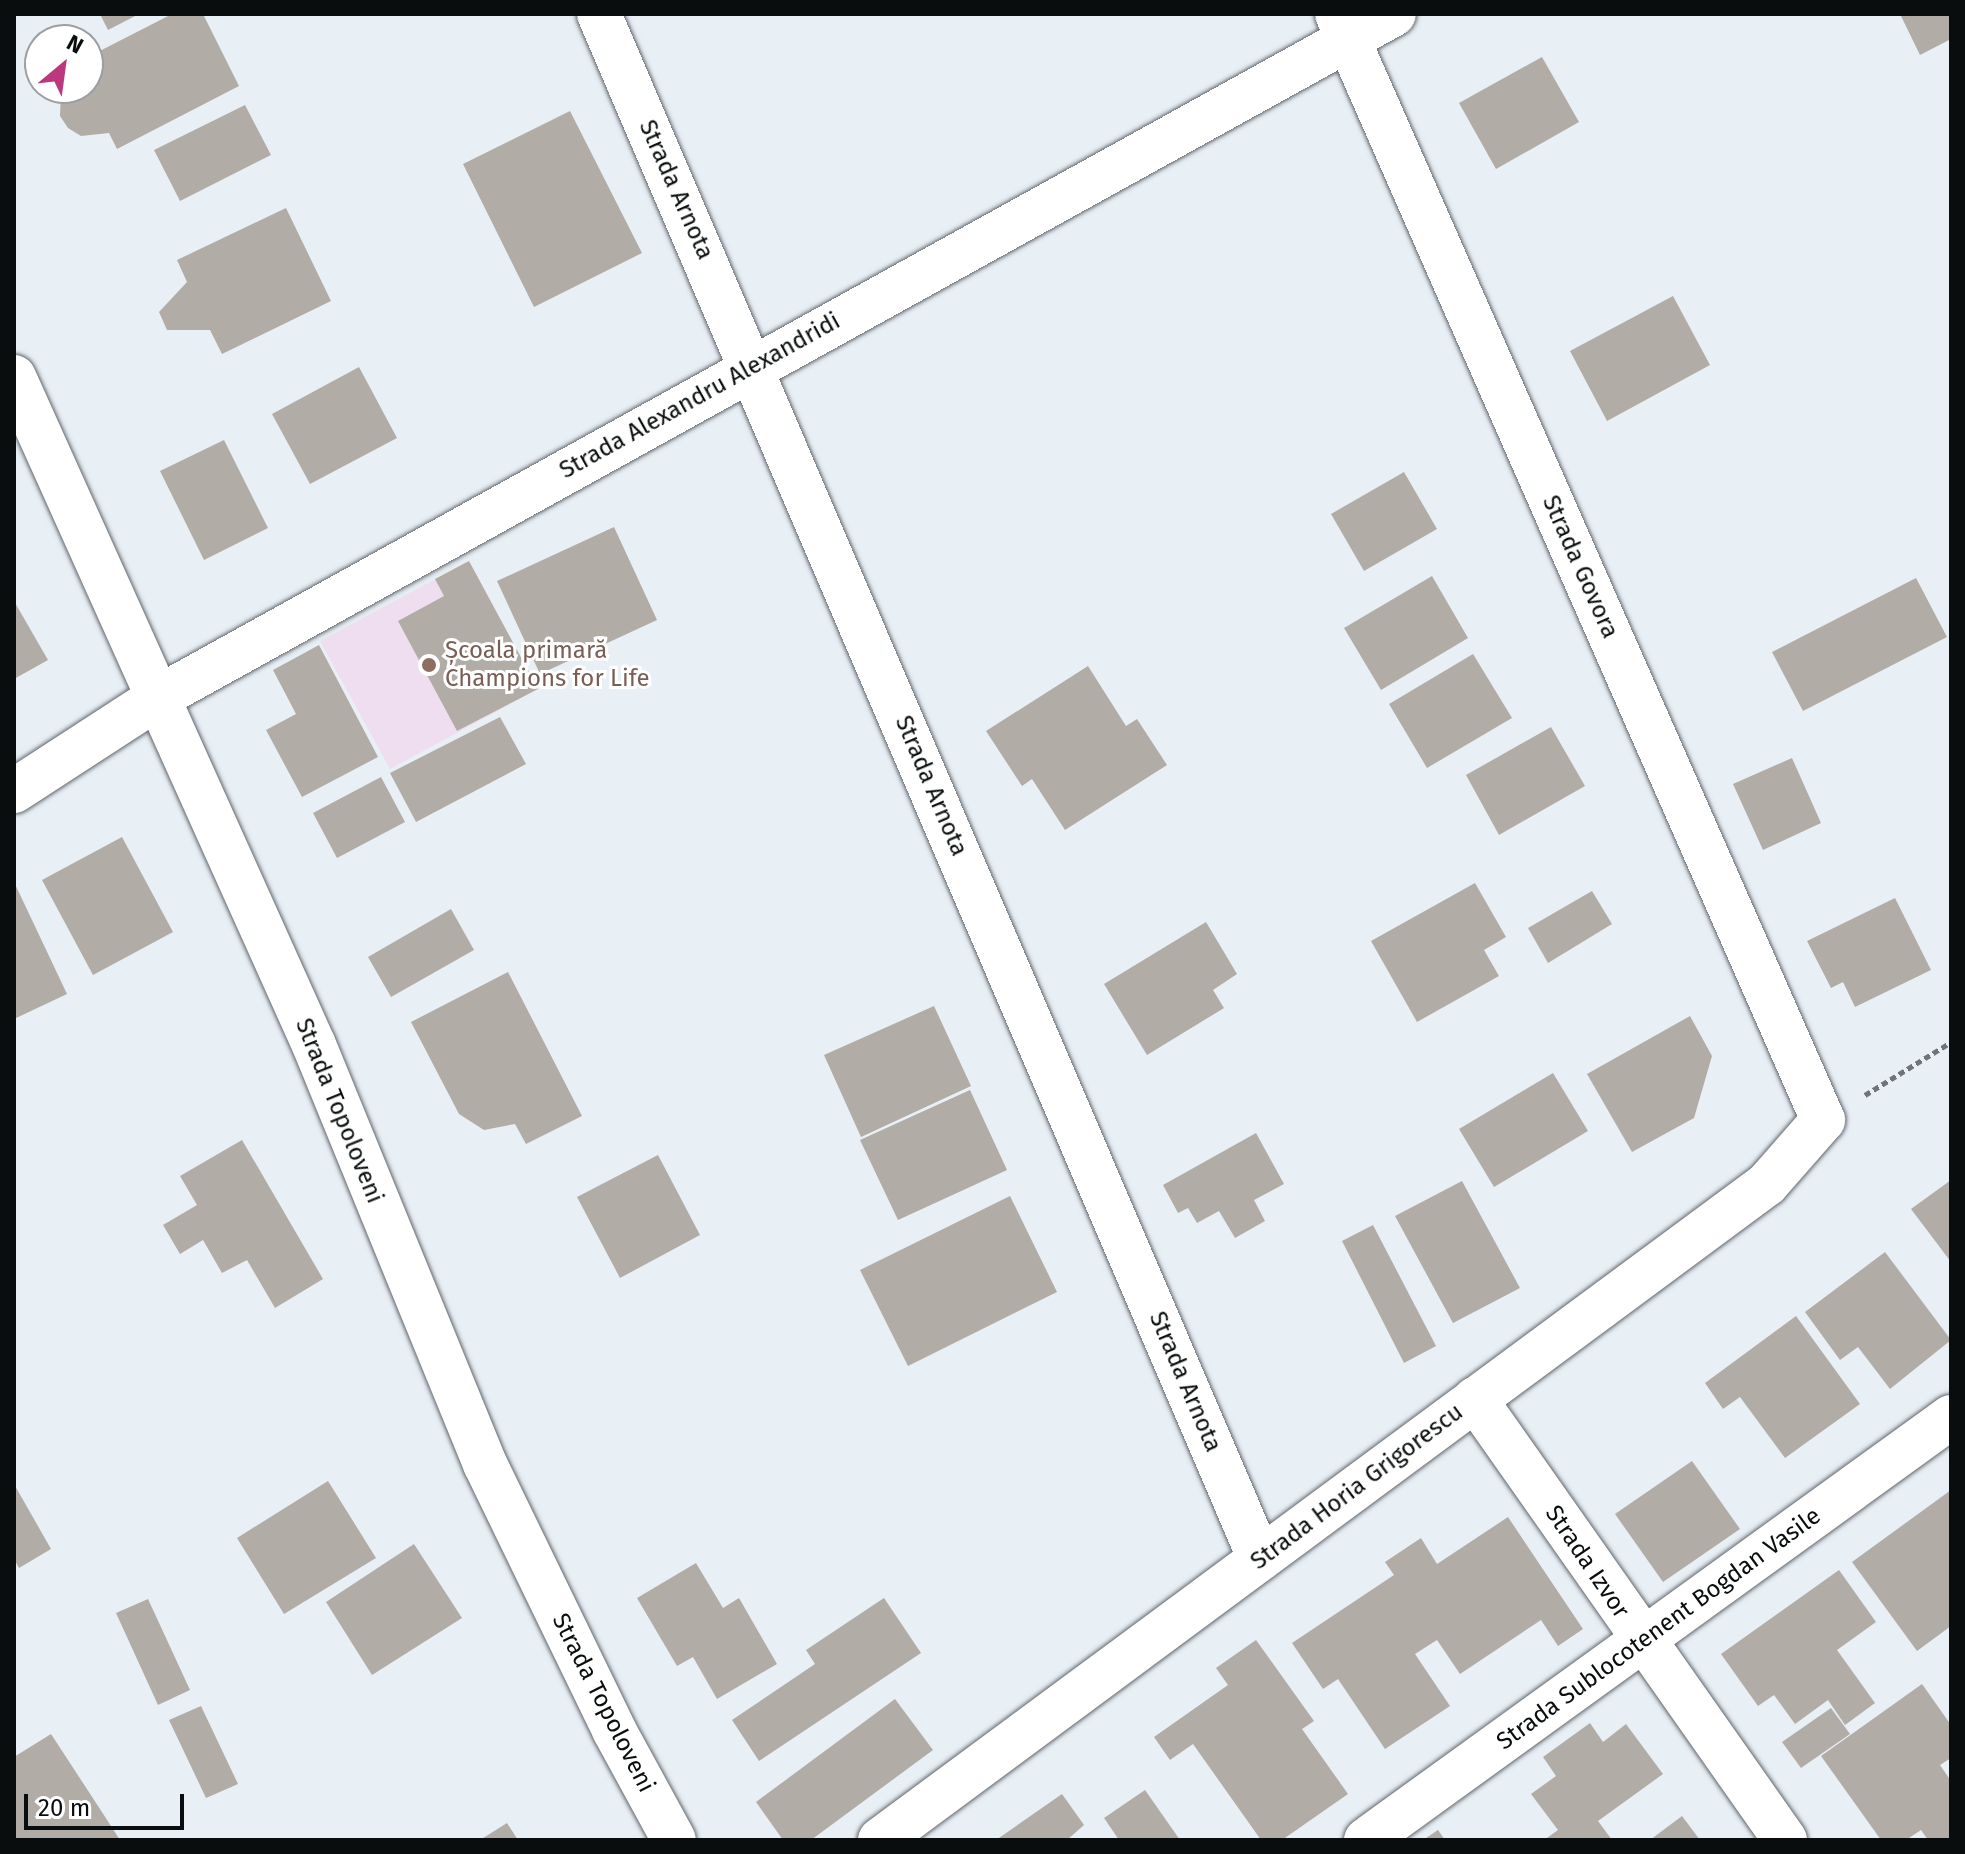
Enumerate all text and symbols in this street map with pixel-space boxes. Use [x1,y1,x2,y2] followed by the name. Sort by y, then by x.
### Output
[24,24,104,104] north arrow
[62,29,88,60] text: N
[632,116,720,264] street label: Strada Arnota
[555,307,845,485] street label: Strada Alexandru Alexandridi
[1536,491,1624,643] street label: Strada Govora
[445,637,650,693] place label: Școala primară Champions for Life
[420,656,438,674] marker: Școala primară Champions for Life
[889,712,973,860] street label: Strada Arnota
[289,1014,389,1208] street label: Strada Topoloveni
[1143,1308,1227,1456] street label: Strada Arnota
[1245,1398,1469,1576] street label: Strada Horia Grigorescu
[1539,1500,1635,1624] street label: Strada Izvor
[1491,1502,1827,1756] street label: Strada Sublocotenent Bogdan Vasile
[545,1609,661,1797] street label: Strada Topoloveni
[28,1778,188,1828] scale bar
[38,1794,90,1822] text: 20 m

